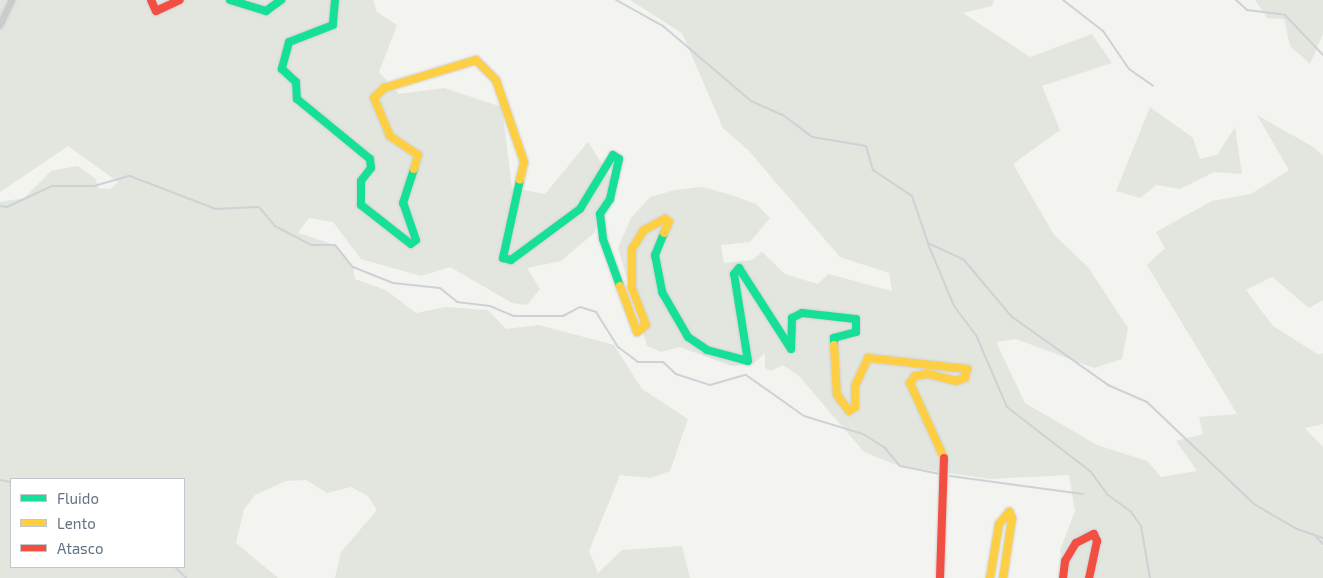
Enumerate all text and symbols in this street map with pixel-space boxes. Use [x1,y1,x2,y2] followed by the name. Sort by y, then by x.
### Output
[10,478,185,568] legend
[57,489,99,507] text: Fluido
[57,514,96,532] text: Lento
[57,539,103,557] text: Atasco

